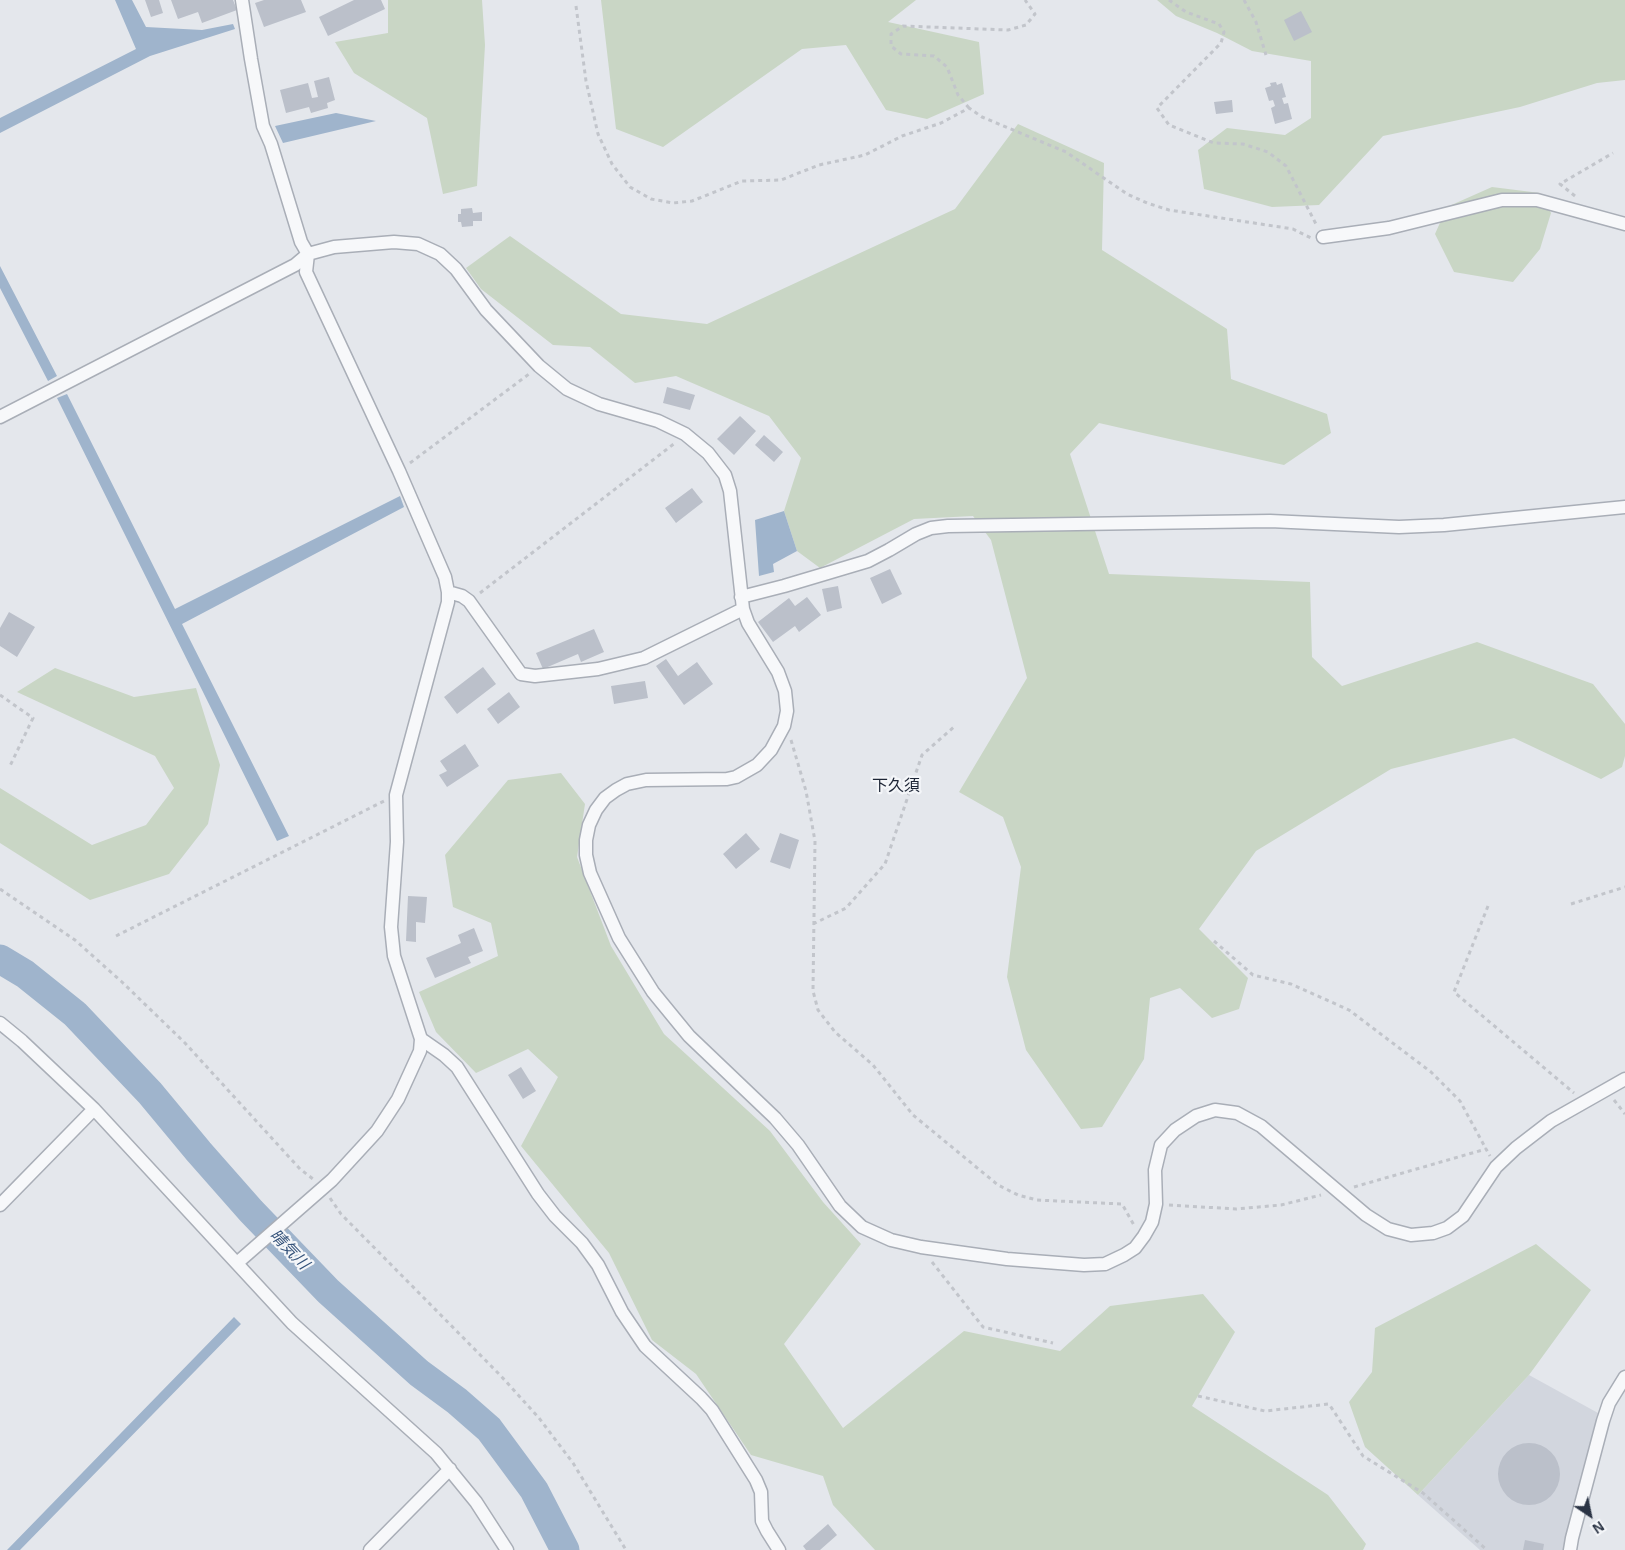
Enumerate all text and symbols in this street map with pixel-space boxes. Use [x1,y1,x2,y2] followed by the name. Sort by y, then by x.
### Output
[872,777,920,797] district label: 下久須
[265,1226,313,1274] water label: 晴気川
[1565,1490,1615,1540] north arrow
[1590,1518,1607,1537] text: N

